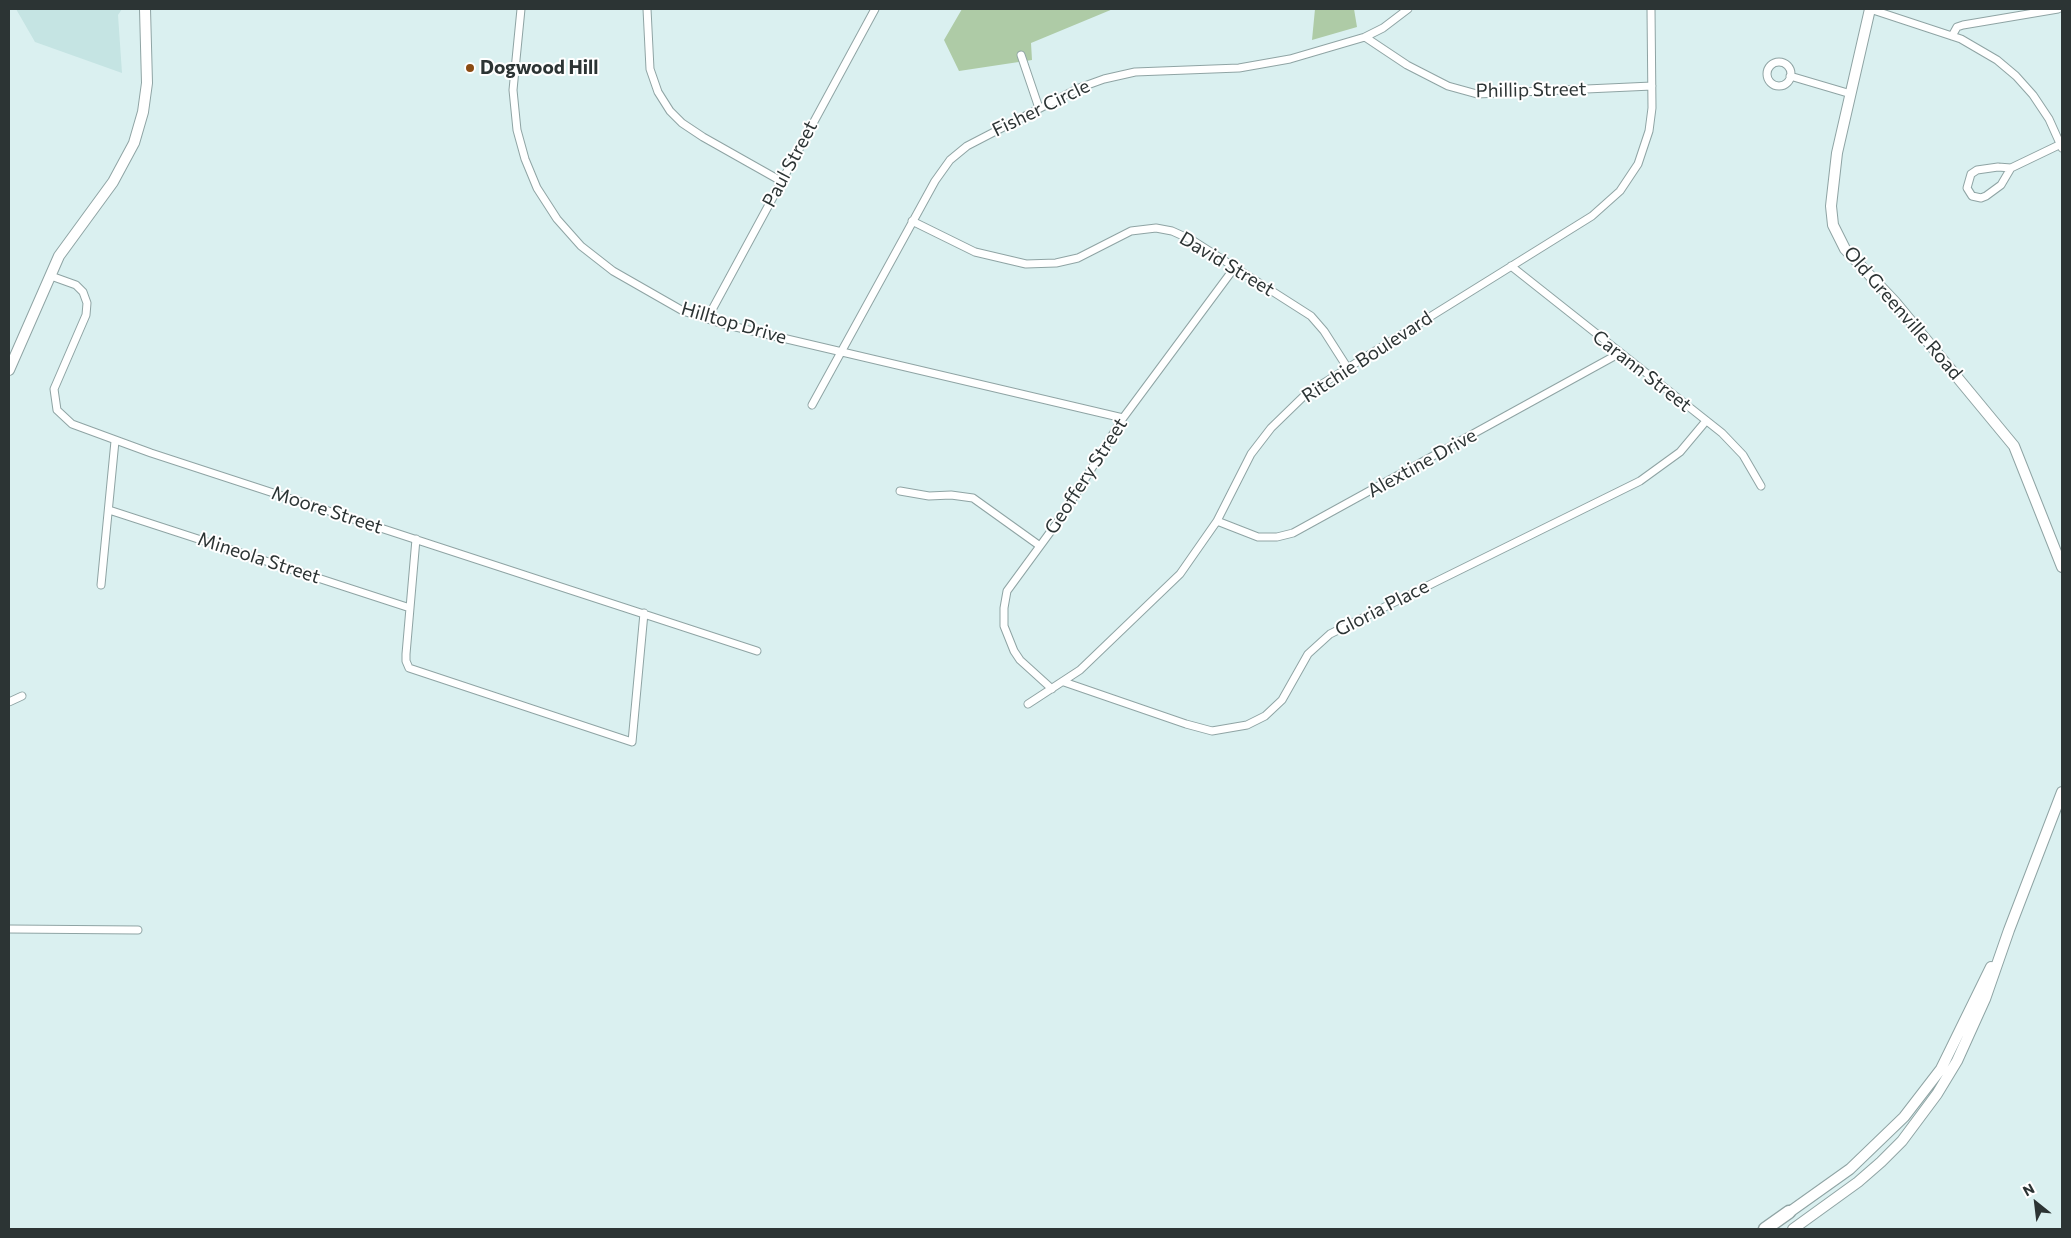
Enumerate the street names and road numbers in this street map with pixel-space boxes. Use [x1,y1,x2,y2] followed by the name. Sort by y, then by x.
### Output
[988,75,1094,141] street label: Fisher Circle
[1475,78,1587,102] street label: Phillip Street
[758,117,822,211] street label: Paul Street
[1175,227,1279,301] street label: David Street
[1839,242,1967,384] street label: Old Greenville Road
[679,297,789,349] street label: Hilltop Drive
[1298,306,1436,408] street label: Ritchie Boulevard
[1588,325,1696,417] street label: Carann Street
[1040,414,1132,538] street label: Geoffery Street
[1363,424,1481,502] street label: Alextine Drive
[269,481,385,539] street label: Moore Street
[195,527,323,589] street label: Mineola Street
[1331,575,1433,641] street label: Gloria Place

